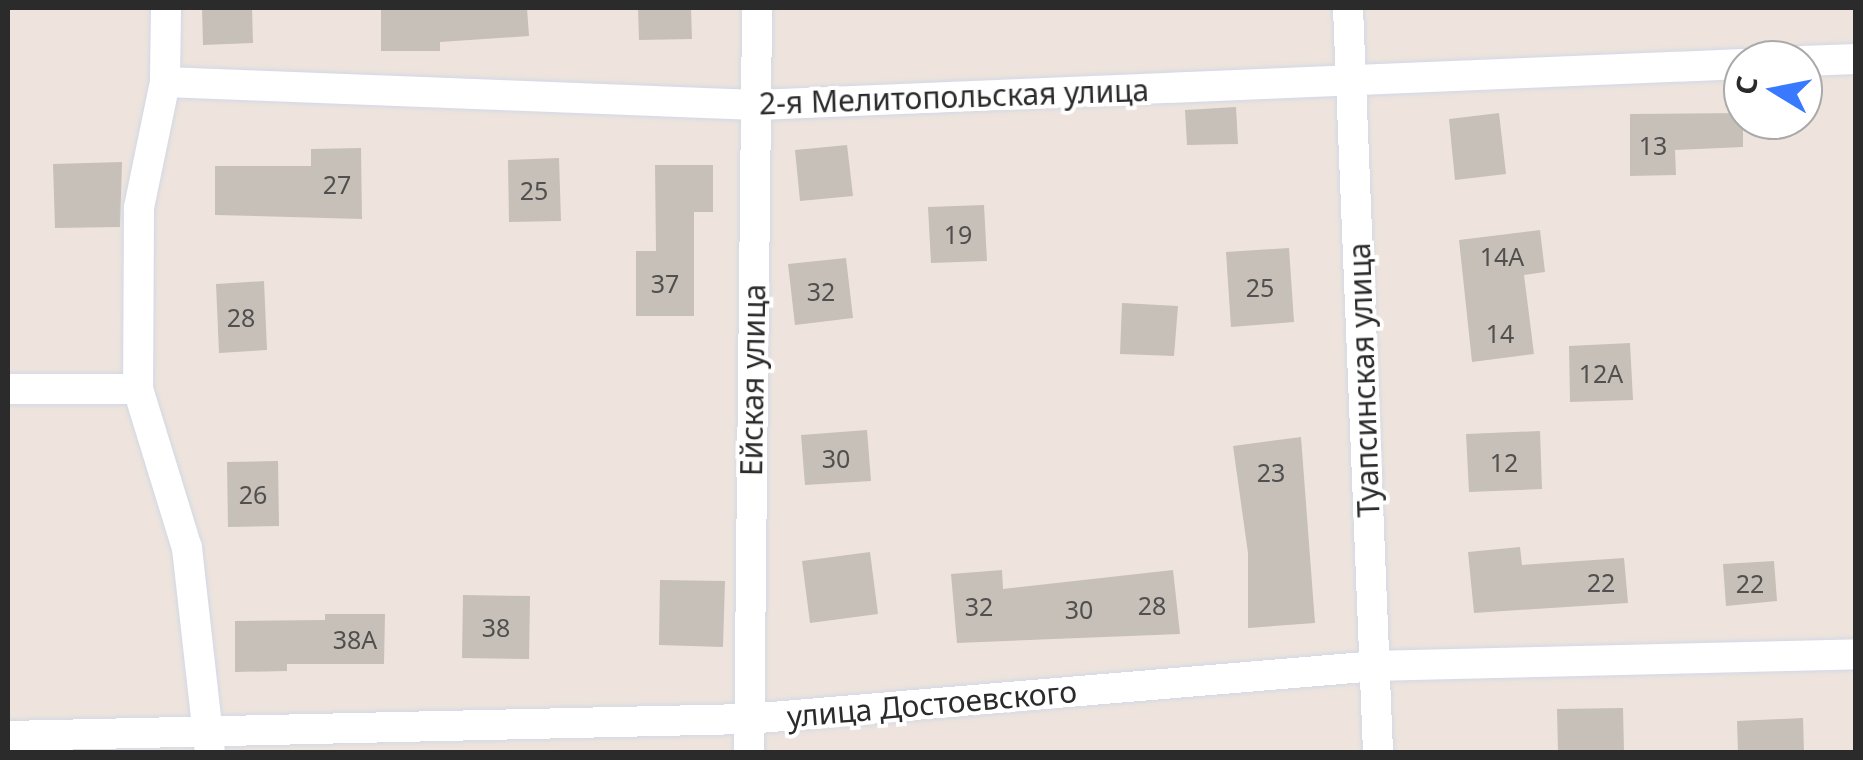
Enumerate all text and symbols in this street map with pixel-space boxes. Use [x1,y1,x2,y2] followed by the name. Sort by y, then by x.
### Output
[1723,40,1823,140] north arrow
[758,72,1150,122] street label: 2-я Мелитопольская улица
[1725,73,1766,97] text: С
[1639,130,1667,160] house number: 13
[323,169,351,199] house number: 27
[520,175,548,205] house number: 25
[944,219,972,249] house number: 19
[1480,241,1524,271] house number: 14А
[1341,242,1387,518] street label: Туапсинская улица
[651,268,679,298] house number: 37
[1246,272,1274,302] house number: 25
[807,276,835,306] house number: 32
[733,284,773,476] street label: Ейская улица
[227,302,255,332] house number: 28
[1486,318,1514,348] house number: 14
[1579,358,1623,388] house number: 12А
[822,443,850,473] house number: 30
[1490,447,1518,477] house number: 12
[1257,457,1285,487] house number: 23
[239,479,267,509] house number: 26
[1587,567,1615,597] house number: 22
[1736,568,1764,598] house number: 22
[1138,590,1166,620] house number: 28
[965,591,993,621] house number: 32
[1065,594,1093,624] house number: 30
[482,612,510,642] house number: 38
[333,624,377,654] house number: 38А
[786,673,1078,735] street label: улица Достоевского

